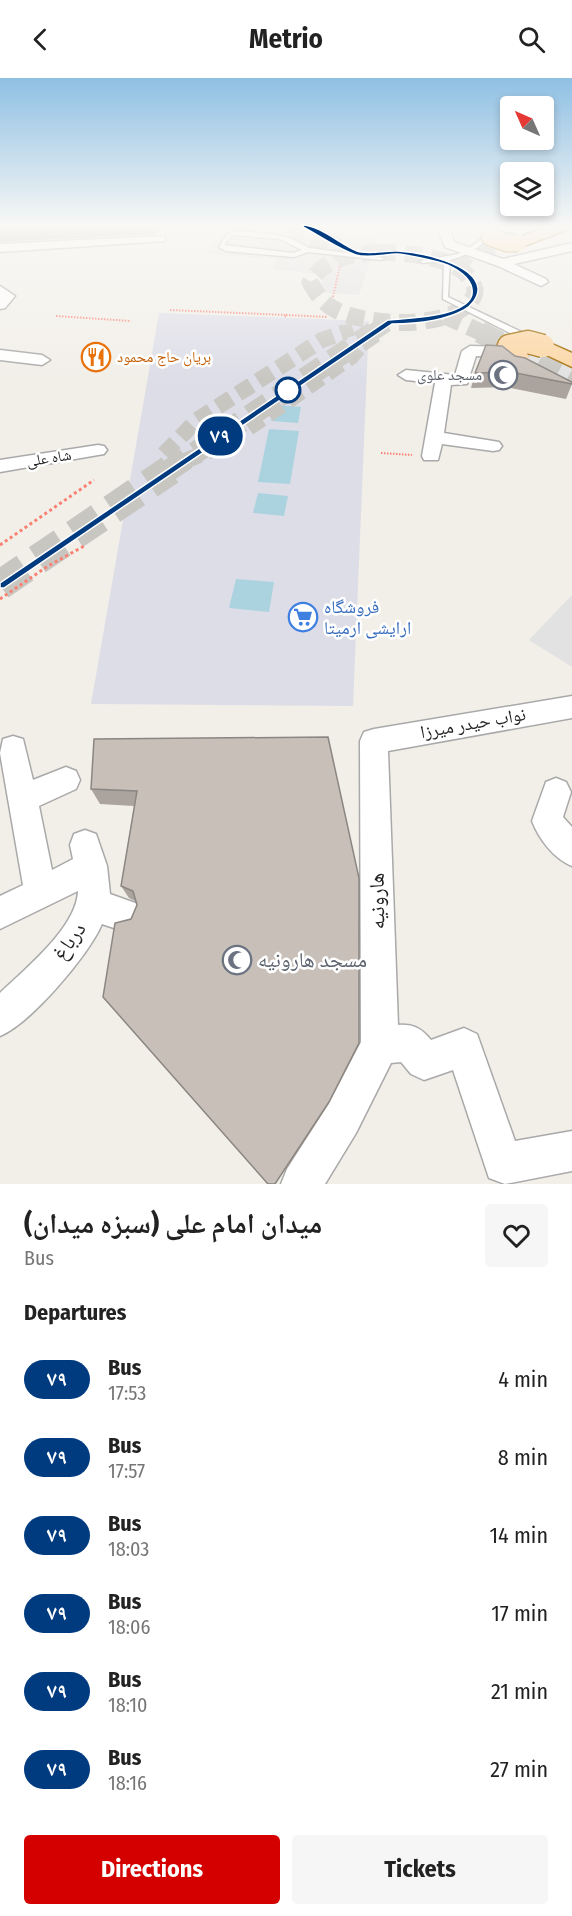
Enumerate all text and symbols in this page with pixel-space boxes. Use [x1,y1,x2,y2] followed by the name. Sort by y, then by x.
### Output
[24,23,57,56] icon: back
[249,23,323,55] text: Metrio
[515,23,548,56] icon: search
[500,96,554,150] north arrow
[500,96,554,216] map controls
[500,162,554,216] button: layers
[80,341,112,373] restaurant icon: بریان حاج محمود
[117,348,211,367] place label: بریان حاج محمود
[487,359,519,391] mosque icon: مسجد علوی
[417,366,482,385] place label: مسجد علوی
[275,377,301,403] unlabelled marker
[193,416,247,456] line badge: ۷۹
[210,423,230,449] text: ۷۹
[25,446,73,471] street label: شاه علی
[324,596,411,639] place label: فروشگاه ارایشی ارمیتا
[287,601,319,633] supermarket icon: فروشگاه ارایشی ارمیتا
[419,703,527,743] street label: نواب حیدر میرزا
[364,872,390,930] street label: هارونیه
[47,917,91,965] street label: درباغ
[221,944,253,976] mosque icon: مسجد هارونیه
[258,947,367,973] place label: مسجد هارونیه
[485,1204,548,1267] button: heart
[24,1207,322,1240] text: میدان امام علی (سبزه میدان)
[24,1246,54,1270] text: Bus
[24,1299,126,1326] text: Departures
[108,1354,141,1381] text: Bus
[47,1366,67,1392] text: ۷۹
[498,1366,548,1393] text: 4 min
[108,1381,146,1405] text: 17:53
[108,1432,141,1459] text: Bus
[47,1444,67,1470] text: ۷۹
[498,1444,548,1471] text: 8 min
[108,1459,145,1483] text: 17:57
[108,1510,141,1537] text: Bus
[47,1522,67,1548] text: ۷۹
[490,1522,548,1549] text: 14 min
[108,1537,149,1561] text: 18:03
[108,1588,141,1615] text: Bus
[47,1600,67,1626] text: ۷۹
[491,1600,548,1627] text: 17 min
[108,1615,150,1639] text: 18:06
[108,1666,141,1693] text: Bus
[47,1678,67,1704] text: ۷۹
[491,1678,548,1705] text: 21 min
[108,1693,147,1717] text: 18:10
[108,1744,141,1771] text: Bus
[47,1756,67,1782] text: ۷۹
[490,1756,548,1783] text: 27 min
[108,1771,147,1795] text: 18:16
[24,1835,280,1904] button: Directions
[292,1835,548,1904] button: Tickets

